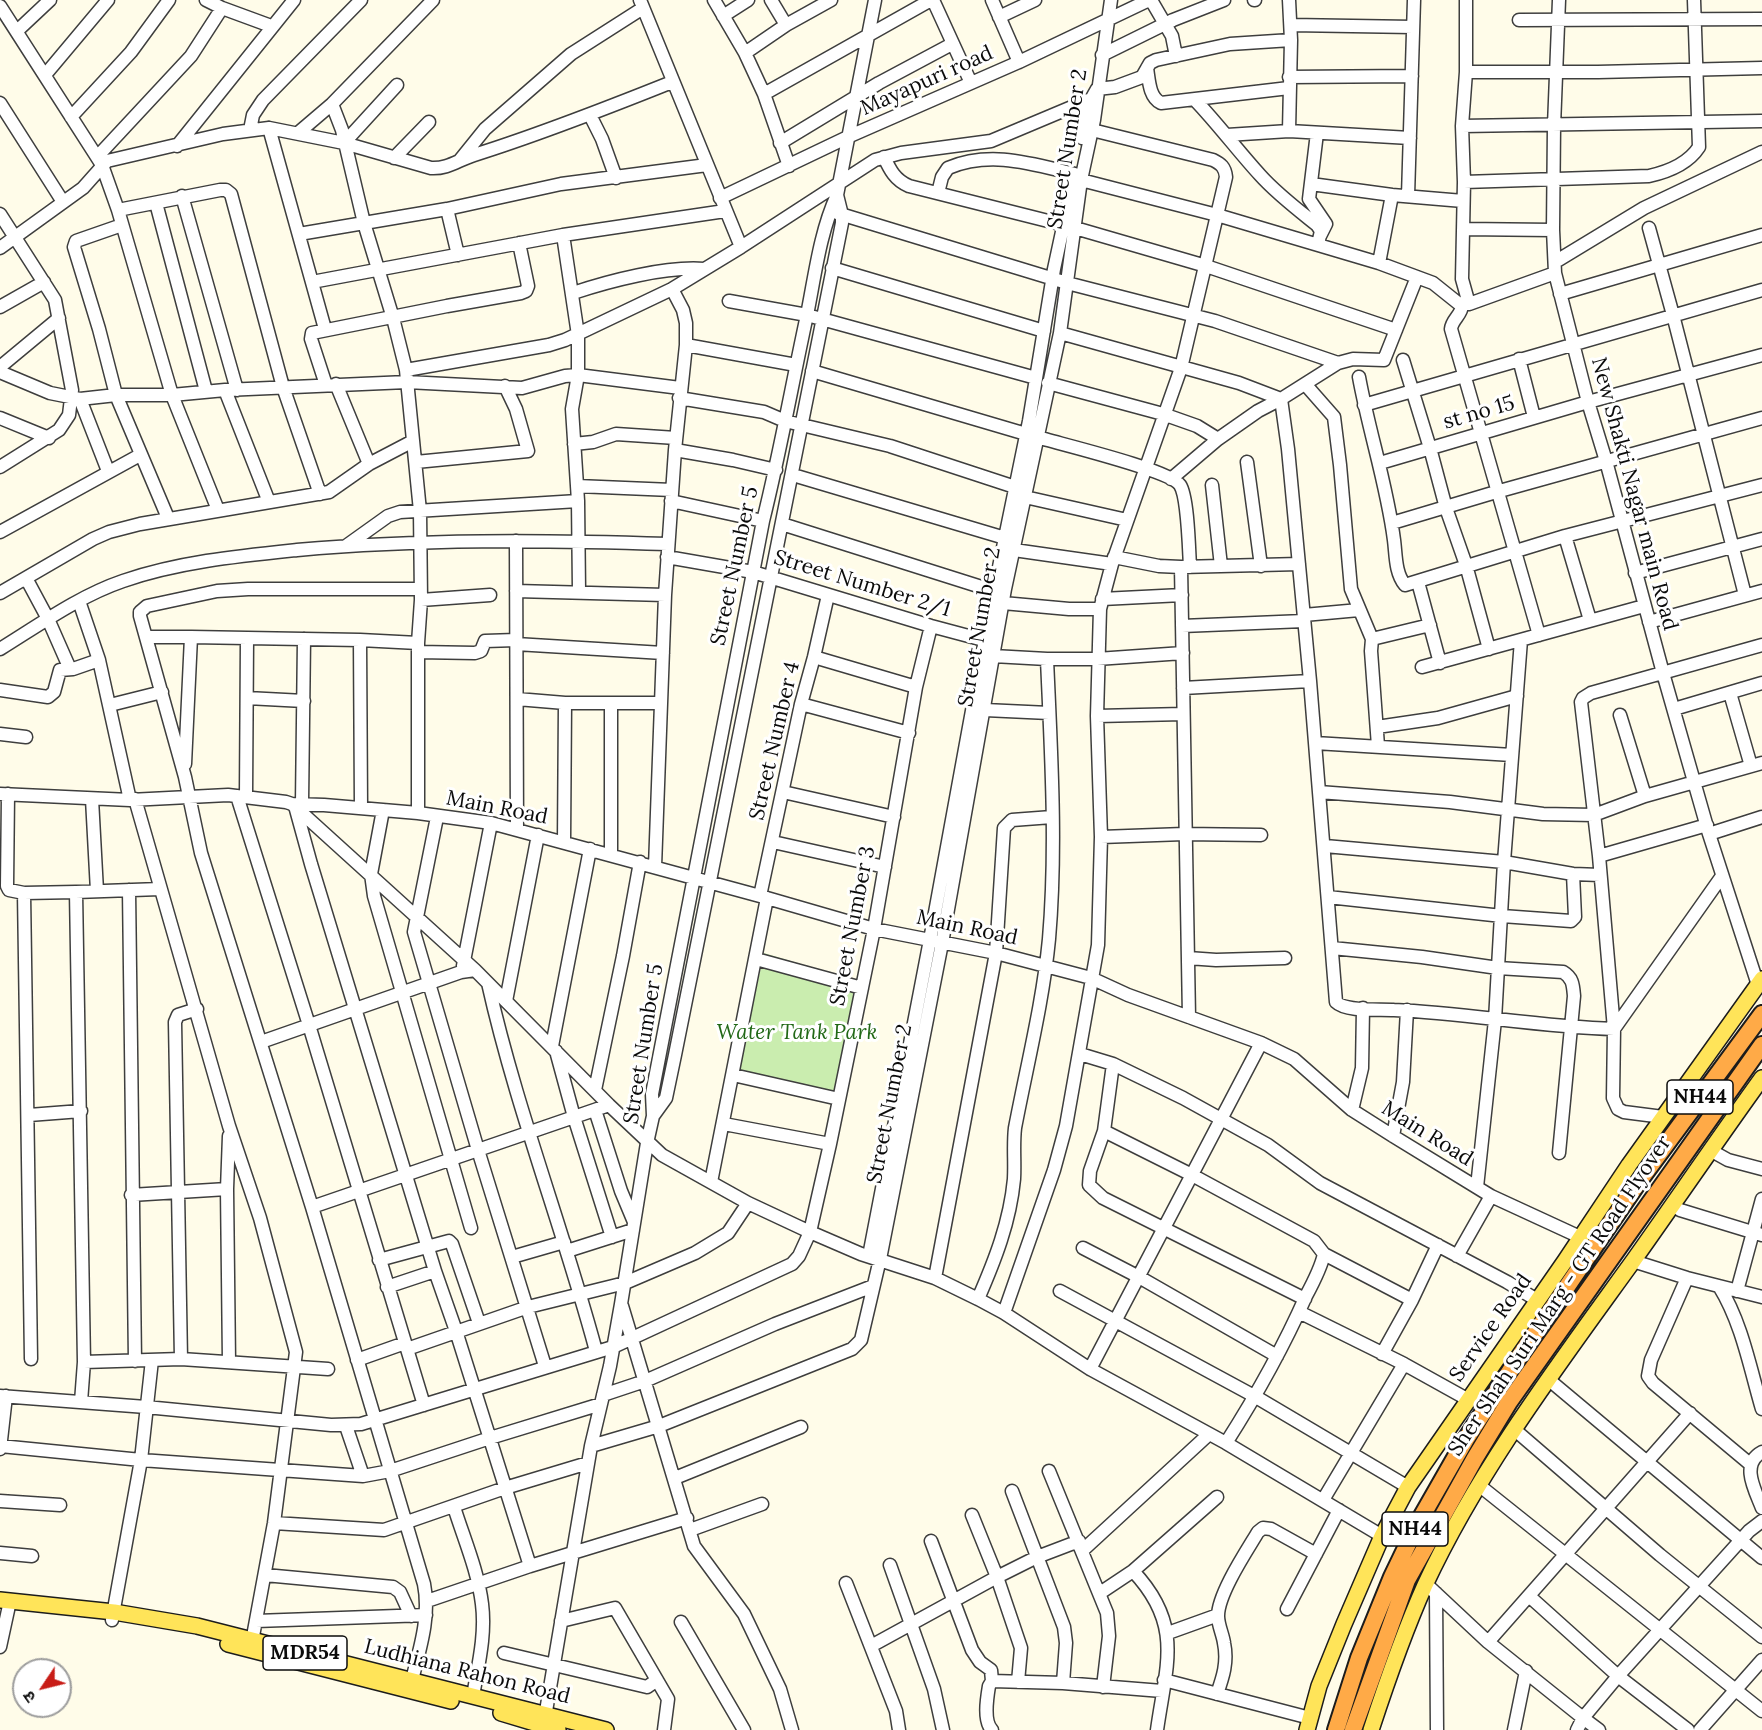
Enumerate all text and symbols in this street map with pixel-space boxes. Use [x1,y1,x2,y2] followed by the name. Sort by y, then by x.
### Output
[857,41,997,121] street label: Mayapuri road
[1043,67,1093,231] street label: Street Number 2
[1585,355,1683,633] street label: New Shakti Nagar main Road
[1440,391,1518,435] street label: st no 15
[706,484,764,648] street label: Street Number 5
[771,545,953,623] street label: Street Number 2/1
[954,545,1006,709] street label: Street Number 2
[745,659,805,823] street label: Street Number 4
[444,786,550,830] street label: Main Road
[825,844,881,1008] street label: Street Number 3
[914,905,1020,951] street label: Main Road
[619,962,669,1126] street label: Street Number 5
[717,1020,877,1046] park label: Water Tank Park
[862,1022,918,1186] street label: Street Number 2
[1667,1080,1733,1114] road number: NH44
[1377,1096,1477,1172] street label: Main Road
[1443,1131,1677,1461] street label: Sher Shah Suri Marg - GT Road Flyover
[1445,1269,1537,1387] street label: Service Road
[1382,1512,1448,1546] road number: NH44
[361,1634,573,1710] street label: Ludhiana Rahon Road
[263,1636,347,1670] road number: MDR54
[12,1658,72,1718] north arrow
[18,1688,40,1707] text: उ

